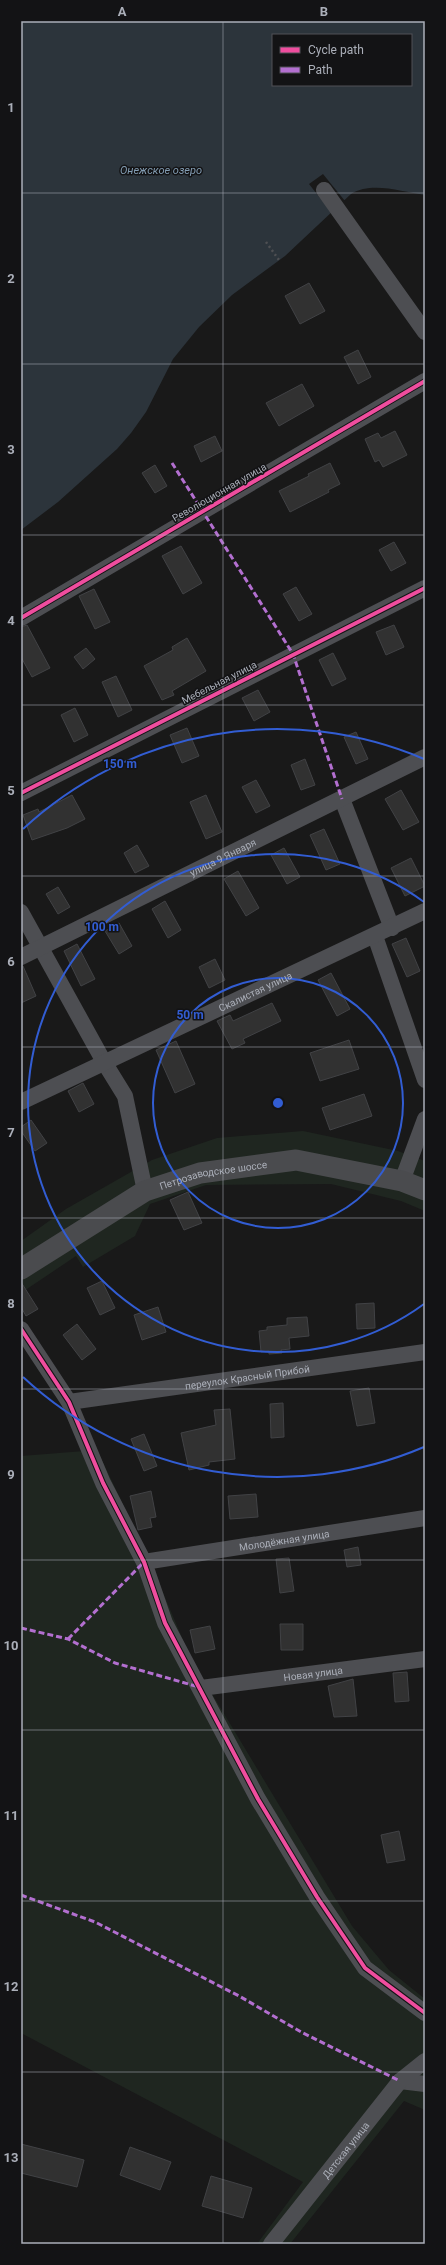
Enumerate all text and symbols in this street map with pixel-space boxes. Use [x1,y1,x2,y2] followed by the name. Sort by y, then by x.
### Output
[118,4,127,19] text: A
[320,4,328,19] text: B
[272,34,412,86] legend
[308,43,364,57] text: Cycle path
[308,63,333,77] text: Path
[7,100,15,115] text: 1
[120,164,202,177] water label: Онежское озеро
[7,271,15,286] text: 2
[7,442,15,457] text: 3
[170,461,268,524] street label: Революционная улица
[7,613,15,628] text: 4
[180,659,259,706] street label: Мебельная улица
[103,757,137,771] text: 150 m
[7,783,15,798] text: 5
[188,837,258,879] street label: улица 9 Января
[85,920,119,934] text: 100 m
[7,954,15,969] text: 6
[217,970,294,1014] street label: Скалистая улица
[176,1008,204,1022] text: 50 m
[271,1096,285,1110] centre of rings
[7,1125,15,1140] text: 7
[158,1159,268,1192] street label: Петрозаводское шоссе
[7,1296,15,1311] text: 8
[184,1363,311,1392] street label: переулок Красный Прибой
[7,1467,15,1482] text: 9
[238,1528,330,1553] street label: Молодёжная улица
[4,1638,18,1653] text: 10
[283,1665,343,1683] street label: Новая улица
[4,1808,18,1823] text: 11
[4,1979,18,1994] text: 12
[320,2120,372,2181] street label: Детская улица
[4,2150,18,2165] text: 13

